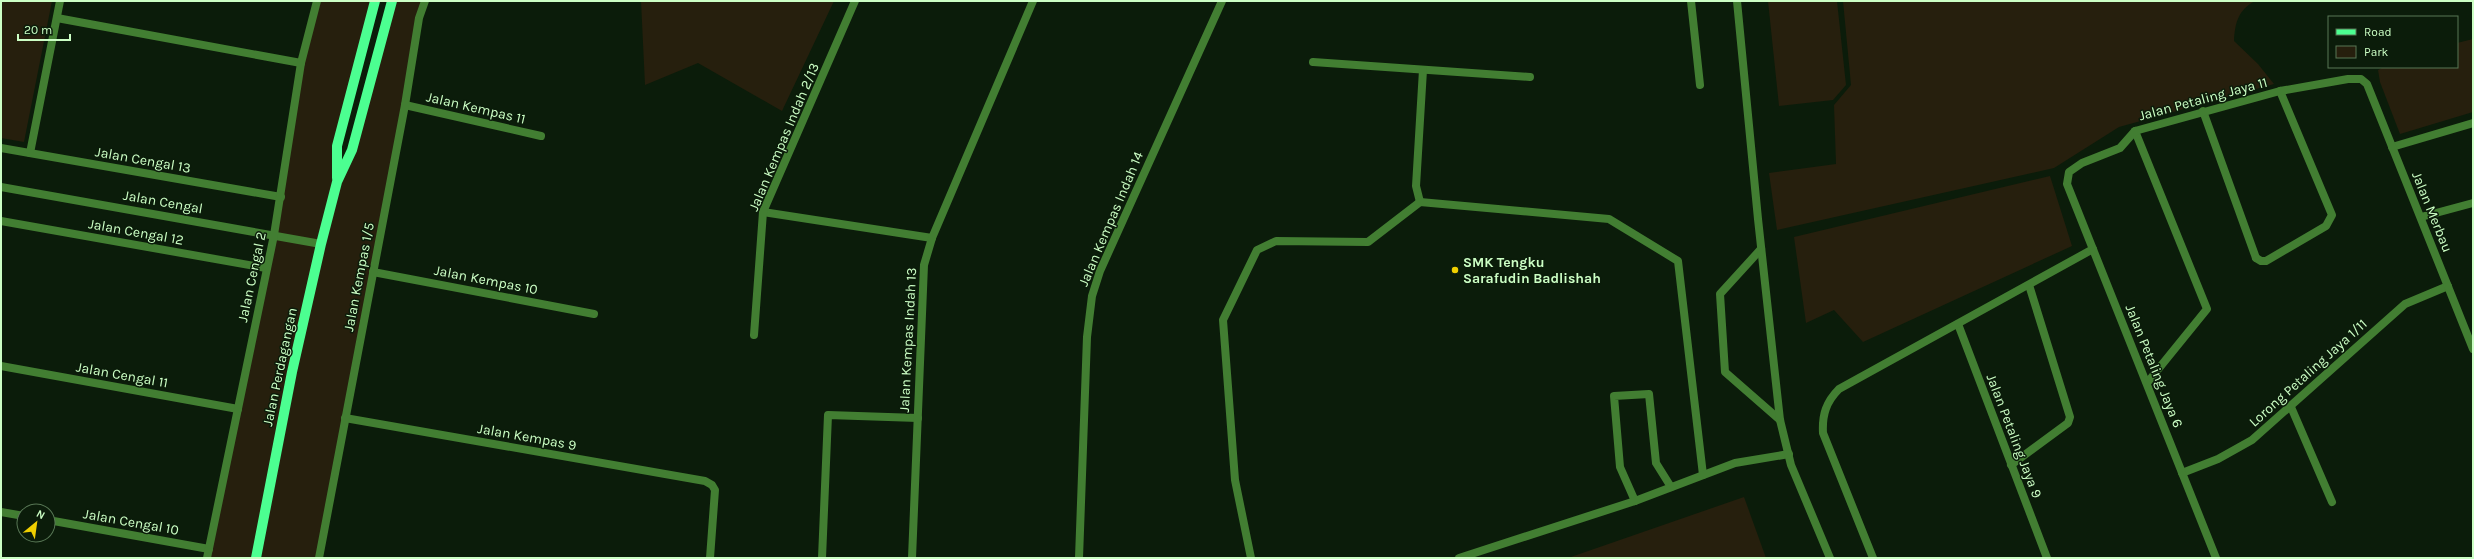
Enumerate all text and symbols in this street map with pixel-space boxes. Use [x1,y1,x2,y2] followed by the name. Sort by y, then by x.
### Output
[18,16,70,42] scale bar
[2328,16,2458,68] legend
[24,23,52,37] text: 20 m
[2364,25,2392,39] text: Road
[2364,45,2389,59] text: Park
[745,60,823,214] street label: Jalan Kempas Indah 2/13
[2137,74,2269,124] street label: Jalan Petaling Jaya 11
[425,88,527,128] street label: Jalan Kempas 11
[94,143,192,177] street label: Jalan Cengal 13
[1075,149,1147,289] street label: Jalan Kempas Indah 14
[2408,169,2456,255] street label: Jalan Merbau
[122,187,204,217] street label: Jalan Cengal
[87,215,185,249] street label: Jalan Cengal 12
[340,221,378,333] street label: Jalan Kempas 1/5
[234,230,270,324] street label: Jalan Cengal 2
[1463,254,1601,287] place label: SMK Tengku Sarafudin Badlishah
[433,262,539,298] street label: Jalan Kempas 10
[1450,265,1460,275] marker: SMK Tengku Sarafudin Badlishah
[896,267,920,413] street label: Jalan Kempas Indah 13
[2122,302,2186,430] street label: Jalan Petaling Jaya 6
[259,306,301,428] street label: Jalan Perdagangan
[2245,315,2371,431] street label: Lorong Petaling Jaya 1/11
[75,359,169,391] street label: Jalan Cengal 11
[1983,372,2045,500] street label: Jalan Petaling Jaya 9
[476,420,578,454] street label: Jalan Kempas 9
[16,503,56,543] north arrow
[82,505,180,539] street label: Jalan Cengal 10
[34,507,47,522] text: N

